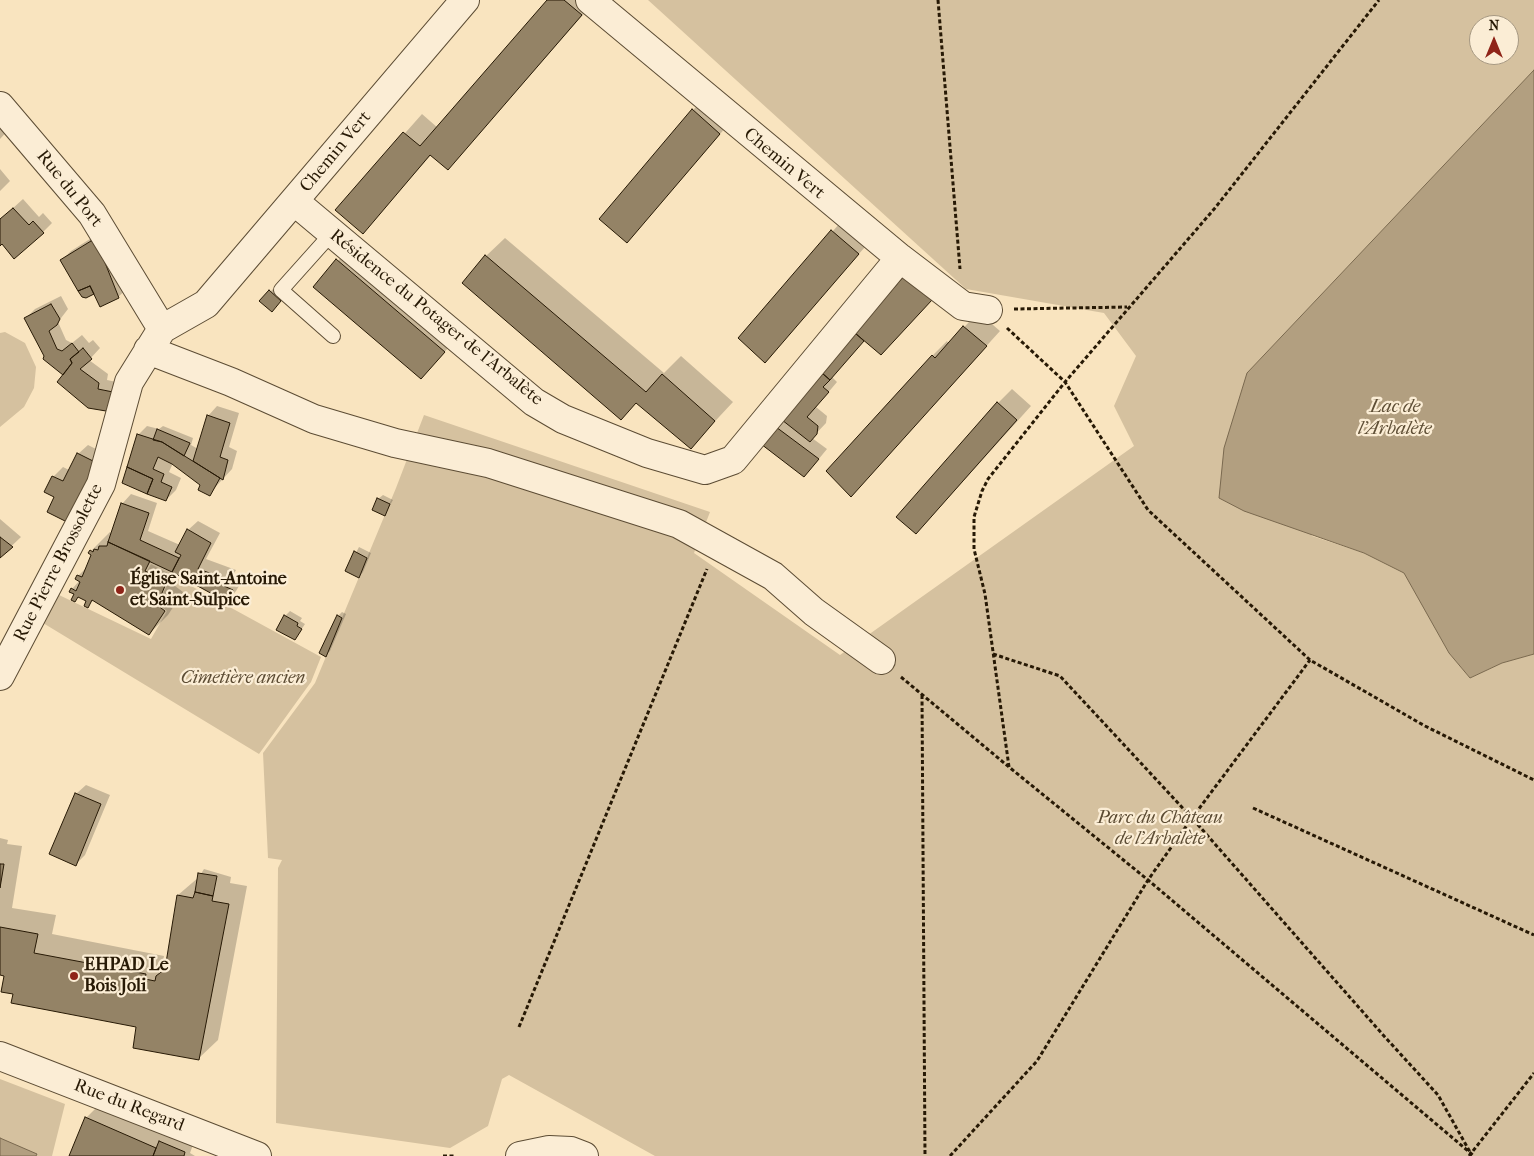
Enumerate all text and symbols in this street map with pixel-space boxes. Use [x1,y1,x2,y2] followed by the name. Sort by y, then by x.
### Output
[1469,15,1519,65] north arrow
[1489,17,1499,34] text: N
[296,107,376,197] street label: Chemin Vert
[739,124,829,204] street label: Chemin Vert
[31,146,107,232] street label: Rue du Port
[325,225,547,411] street label: Résidence du Potager de l'Arbalète
[1358,396,1432,440] water label: Lac de l'Arbalète
[10,480,108,646] street label: Rue Pierre Brossolette
[130,569,287,612] place label: Église Saint-Antoine et Saint-Sulpice
[114,584,126,596] marker: Église Saint-Antoine et Saint-Sulpice
[181,668,305,690] park label: Cimetière ancien
[1097,808,1223,851] park label: Parc du Château de l'Arbalète
[84,955,169,998] place label: EHPAD Le Bois Joli
[68,970,80,982] marker: EHPAD Le Bois Joli
[71,1075,187,1137] street label: Rue du Regard

